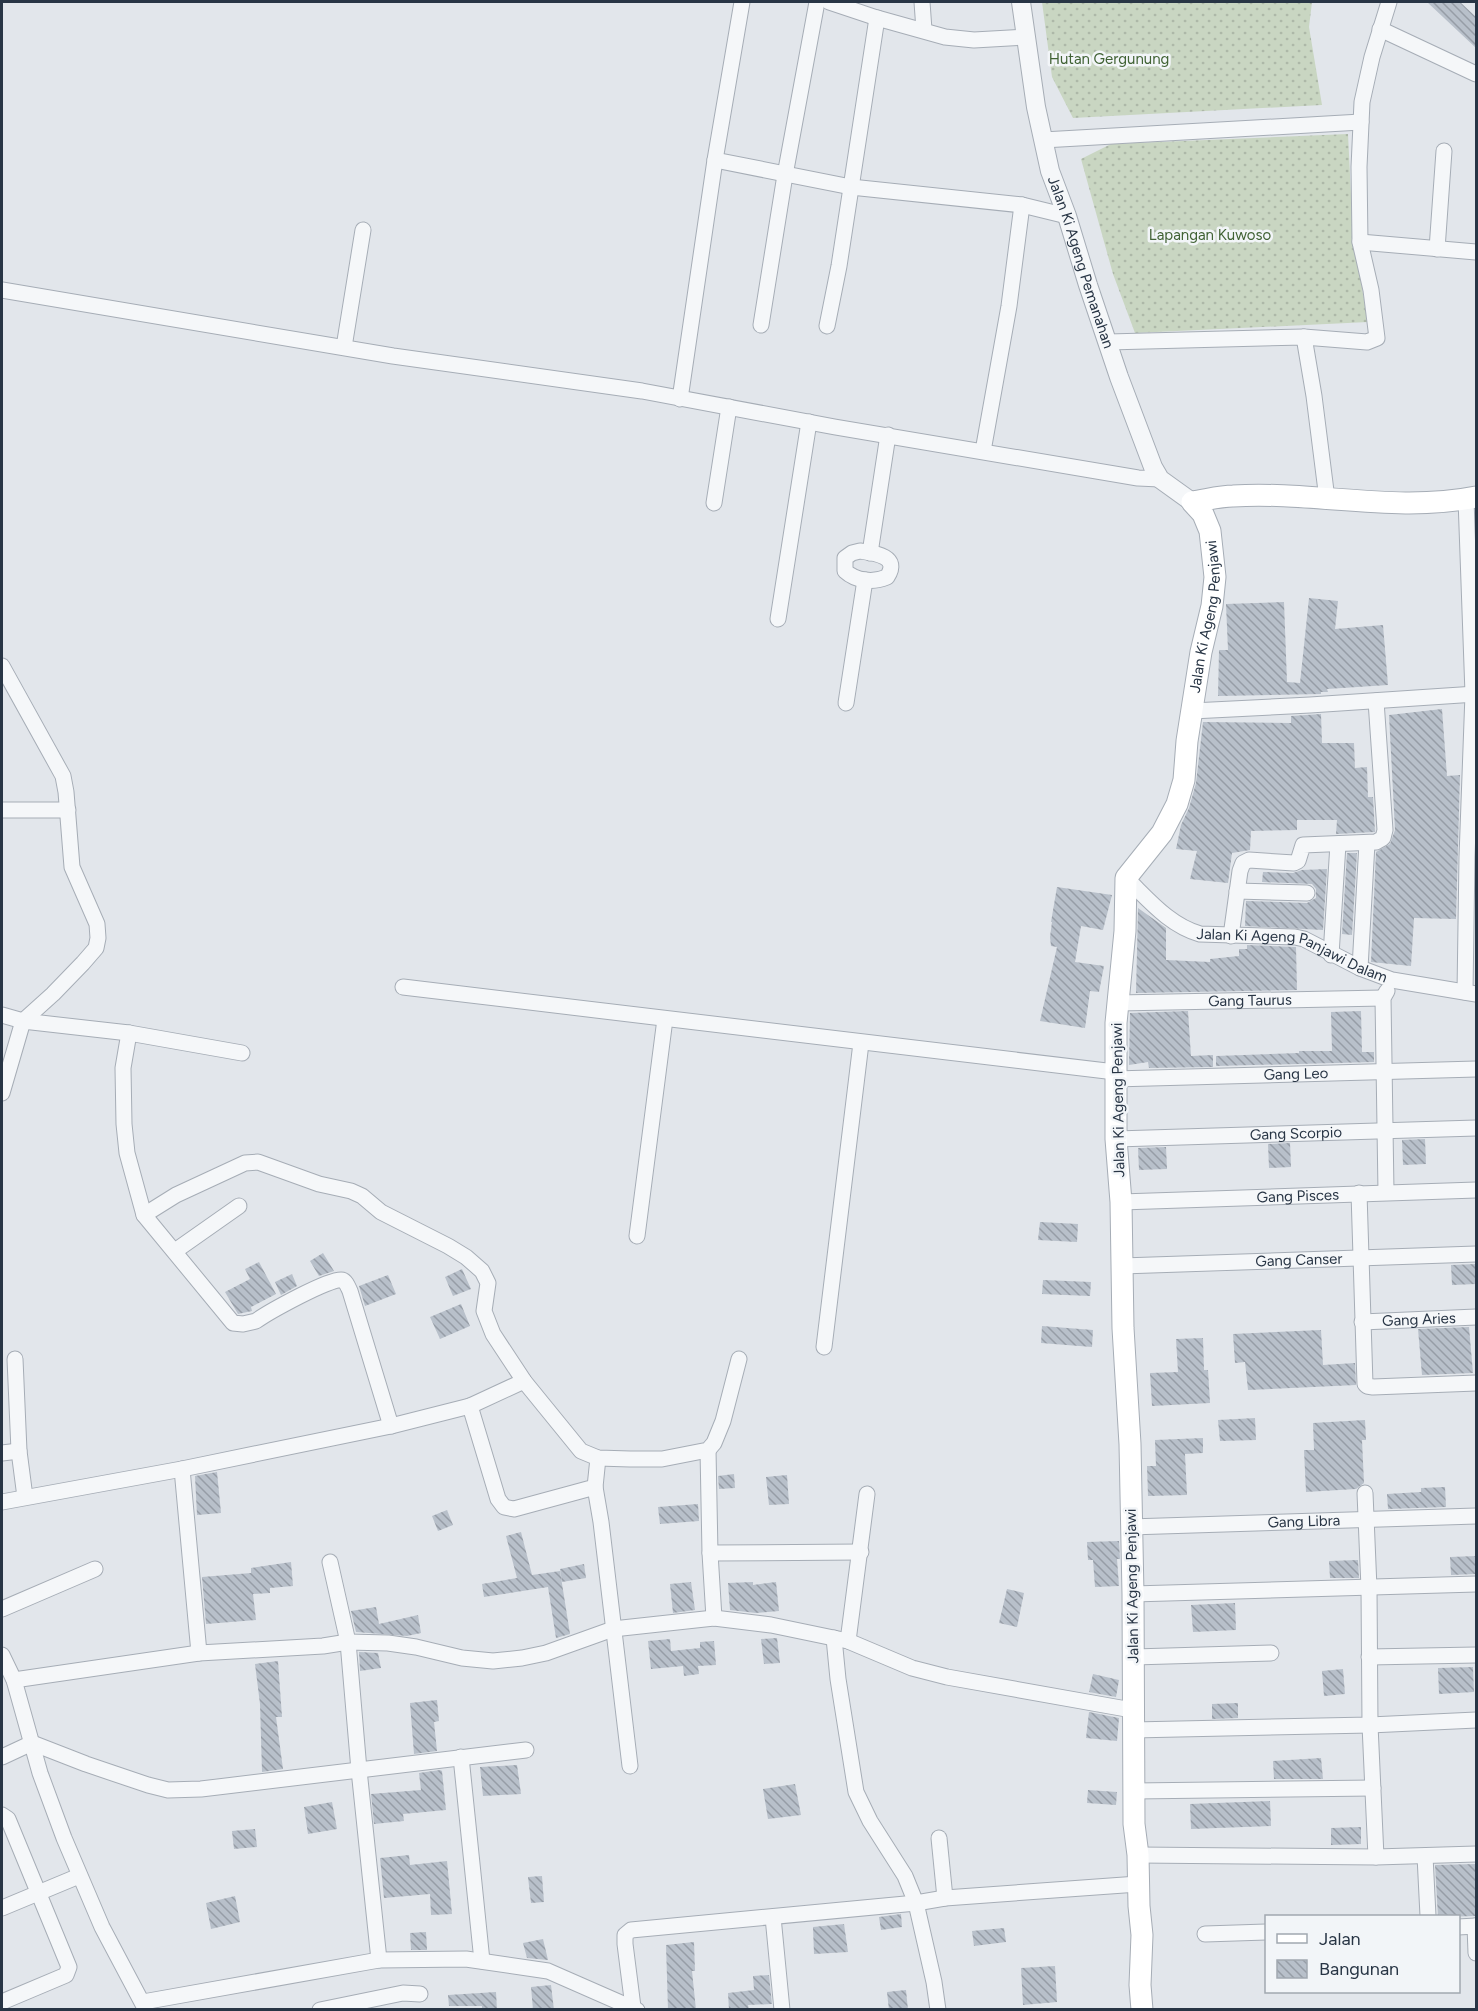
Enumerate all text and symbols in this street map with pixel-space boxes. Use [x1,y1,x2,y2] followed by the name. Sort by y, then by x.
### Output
[1049,50,1169,68] park label: Hutan Gergunung
[1044,174,1118,351] street label: Jalan Ki Ageng Pemanahan
[1149,226,1271,244] park label: Lapangan Kuwoso
[1186,539,1224,694] street label: Jalan Ki Ageng Penjawi
[1196,925,1390,986] street label: Jalan Ki Ageng Panjawi Dalam
[1208,991,1292,1010] street label: Gang Taurus
[1108,1023,1128,1177] street label: Jalan Ki Ageng Penjawi
[1263,1064,1329,1084] street label: Gang Leo
[1250,1123,1343,1144] street label: Gang Scorpio
[1256,1186,1339,1206] street label: Gang Pisces
[1255,1250,1343,1270] street label: Gang Canser
[1382,1309,1456,1330] street label: Gang Aries
[1122,1509,1142,1663] street label: Jalan Ki Ageng Penjawi
[1267,1511,1341,1532] street label: Gang Libra
[1265,1915,1460,1993] legend
[1319,1928,1361,1950] text: Jalan
[1319,1958,1399,1980] text: Bangunan

